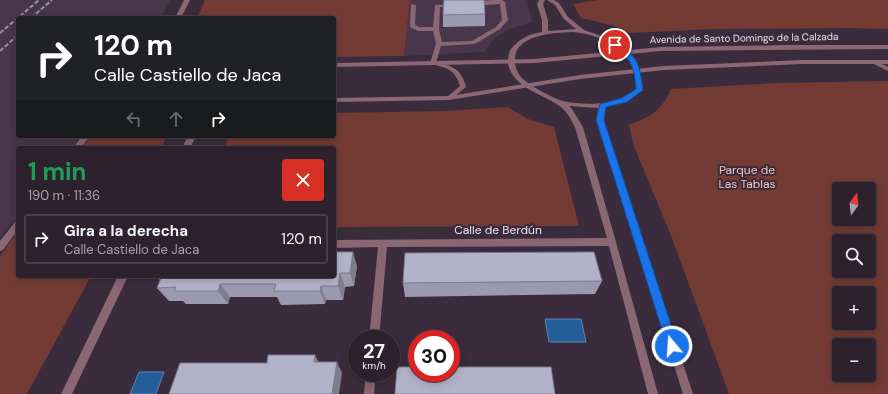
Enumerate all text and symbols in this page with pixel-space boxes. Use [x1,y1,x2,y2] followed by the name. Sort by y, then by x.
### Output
[94,27,173,64] text: 120 m
[598,28,632,62] pin
[650,30,838,46] street label: Avenida de Santo Domingo de la Calzada
[28,32,80,84] icon: right
[604,34,626,56] icon: arrive
[94,63,281,87] text: Calle Castiello de Jaca
[123,108,145,130] icon: left
[165,108,187,130] icon: ahead
[207,108,229,130] icon: right
[28,156,86,187] text: 1 min
[282,159,324,201] button: close
[718,162,776,192] park label: Parque de Las Tablas
[832,182,876,226] north arrow
[832,182,876,382] map controls
[28,187,100,204] text: 190 m · 11:36
[64,221,188,241] text: Gira a la derecha
[454,222,542,238] street label: Calle de Berdún
[30,228,52,250] icon: right
[281,229,322,249] text: 120 m
[832,234,876,278] button: search
[64,241,199,258] text: Calle Castiello de Jaca
[832,286,876,330] button: +
[651,325,693,367] position arrow
[408,330,460,382] speed limit sign: 30
[363,338,385,364] text: 27
[832,338,876,382] button: −
[362,359,386,372] text: km/h

